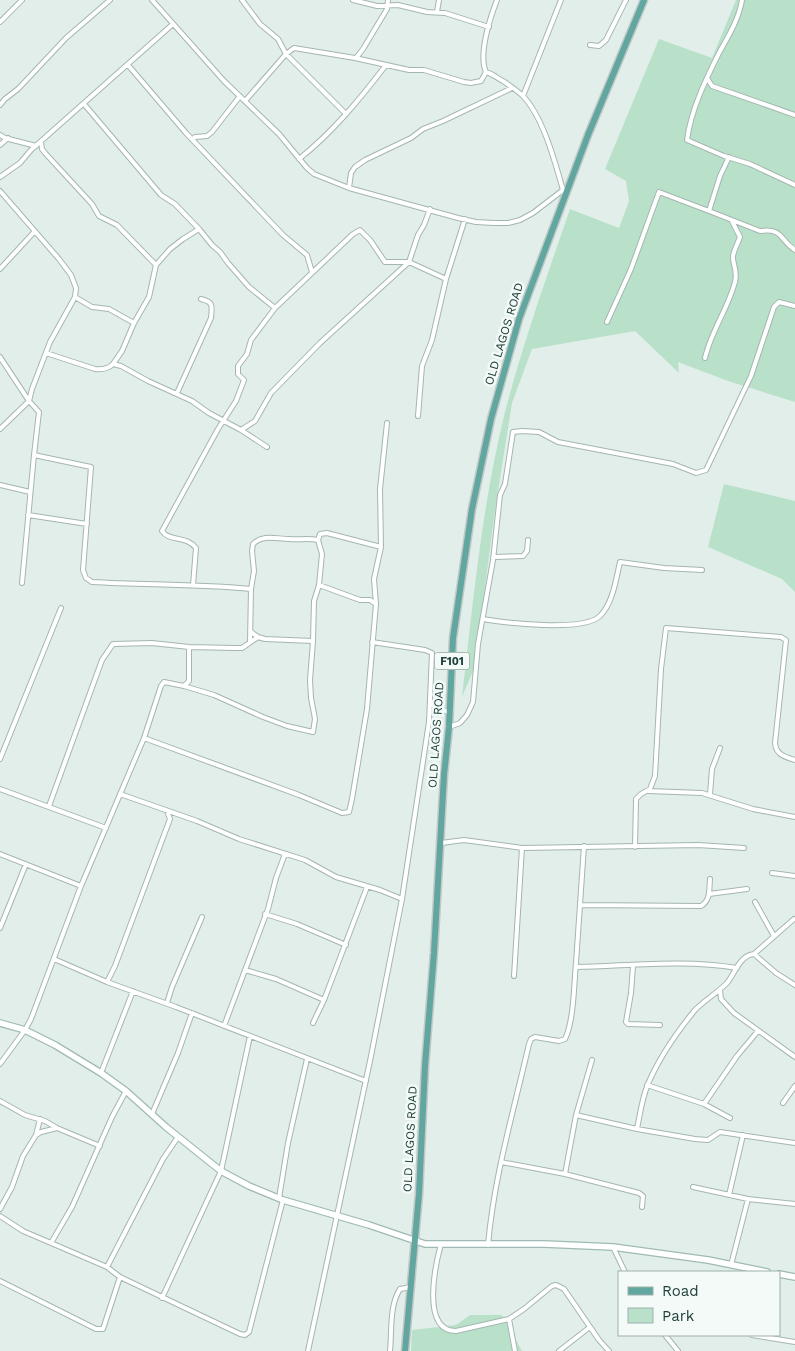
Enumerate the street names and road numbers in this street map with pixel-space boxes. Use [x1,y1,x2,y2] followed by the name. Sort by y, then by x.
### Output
[482,281,526,387] street label: OLD LAGOS ROAD
[434,652,470,669] road number: F101
[425,681,447,789] street label: OLD LAGOS ROAD
[400,1086,420,1192] street label: OLD LAGOS ROAD

